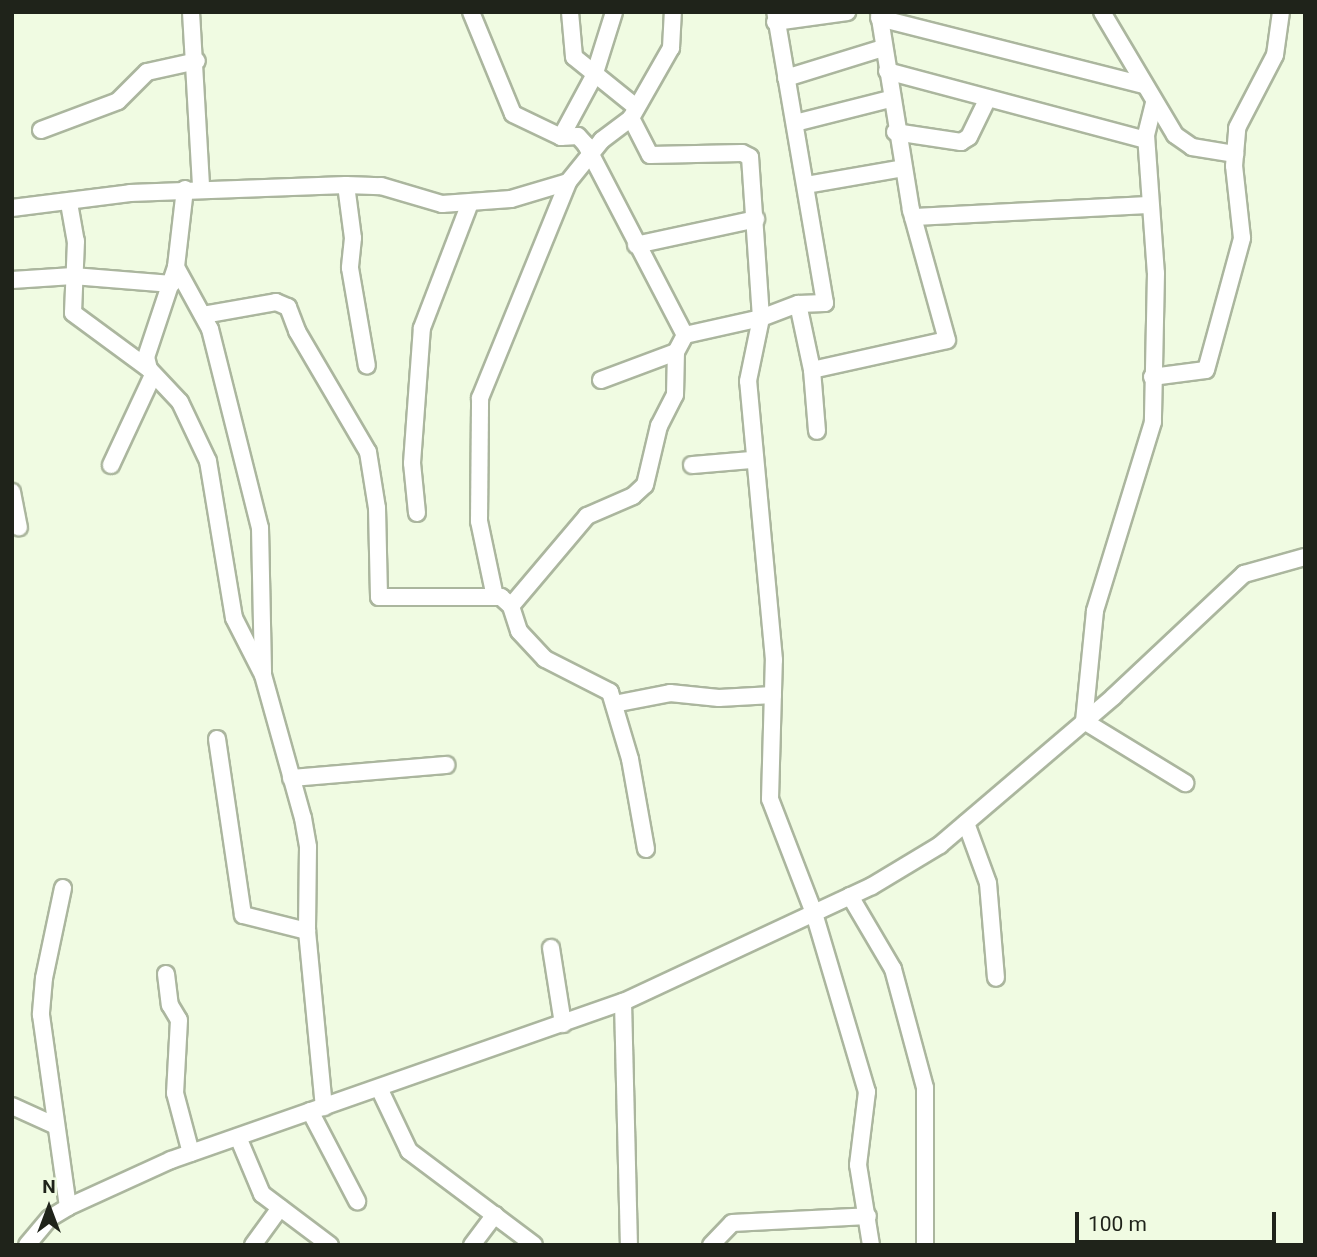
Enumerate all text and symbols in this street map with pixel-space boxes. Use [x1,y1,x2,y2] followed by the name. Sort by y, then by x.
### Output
[14,1173,84,1243] north arrow
[42,1175,56,1198] text: N
[1079,1198,1280,1242] scale bar
[1088,1212,1147,1236] text: 100 m

